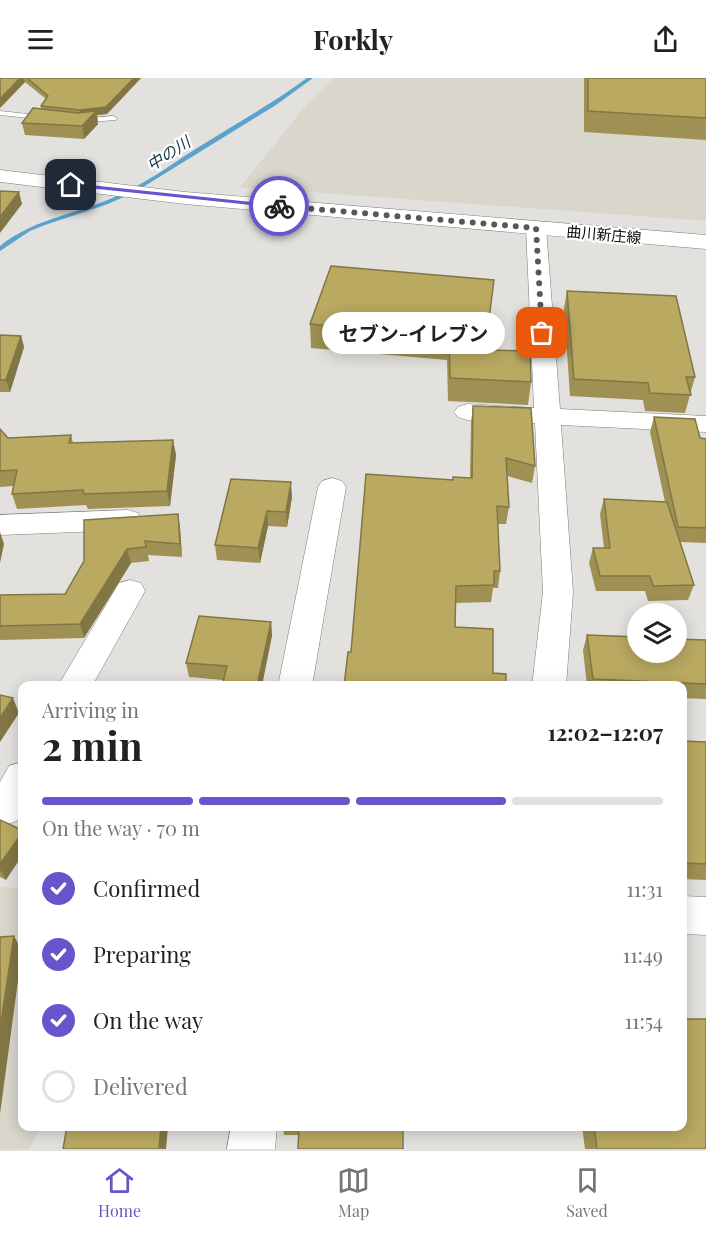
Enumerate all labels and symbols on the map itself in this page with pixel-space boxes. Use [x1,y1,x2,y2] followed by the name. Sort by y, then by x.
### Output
[142,130,196,175] water label: 中の川
[45,159,96,210] pin
[249,176,309,236] courier
[566,221,642,247] street label: 曲川新庄線
[516,307,567,358] pin
[323,312,506,354] callout: セブン-イレブン

